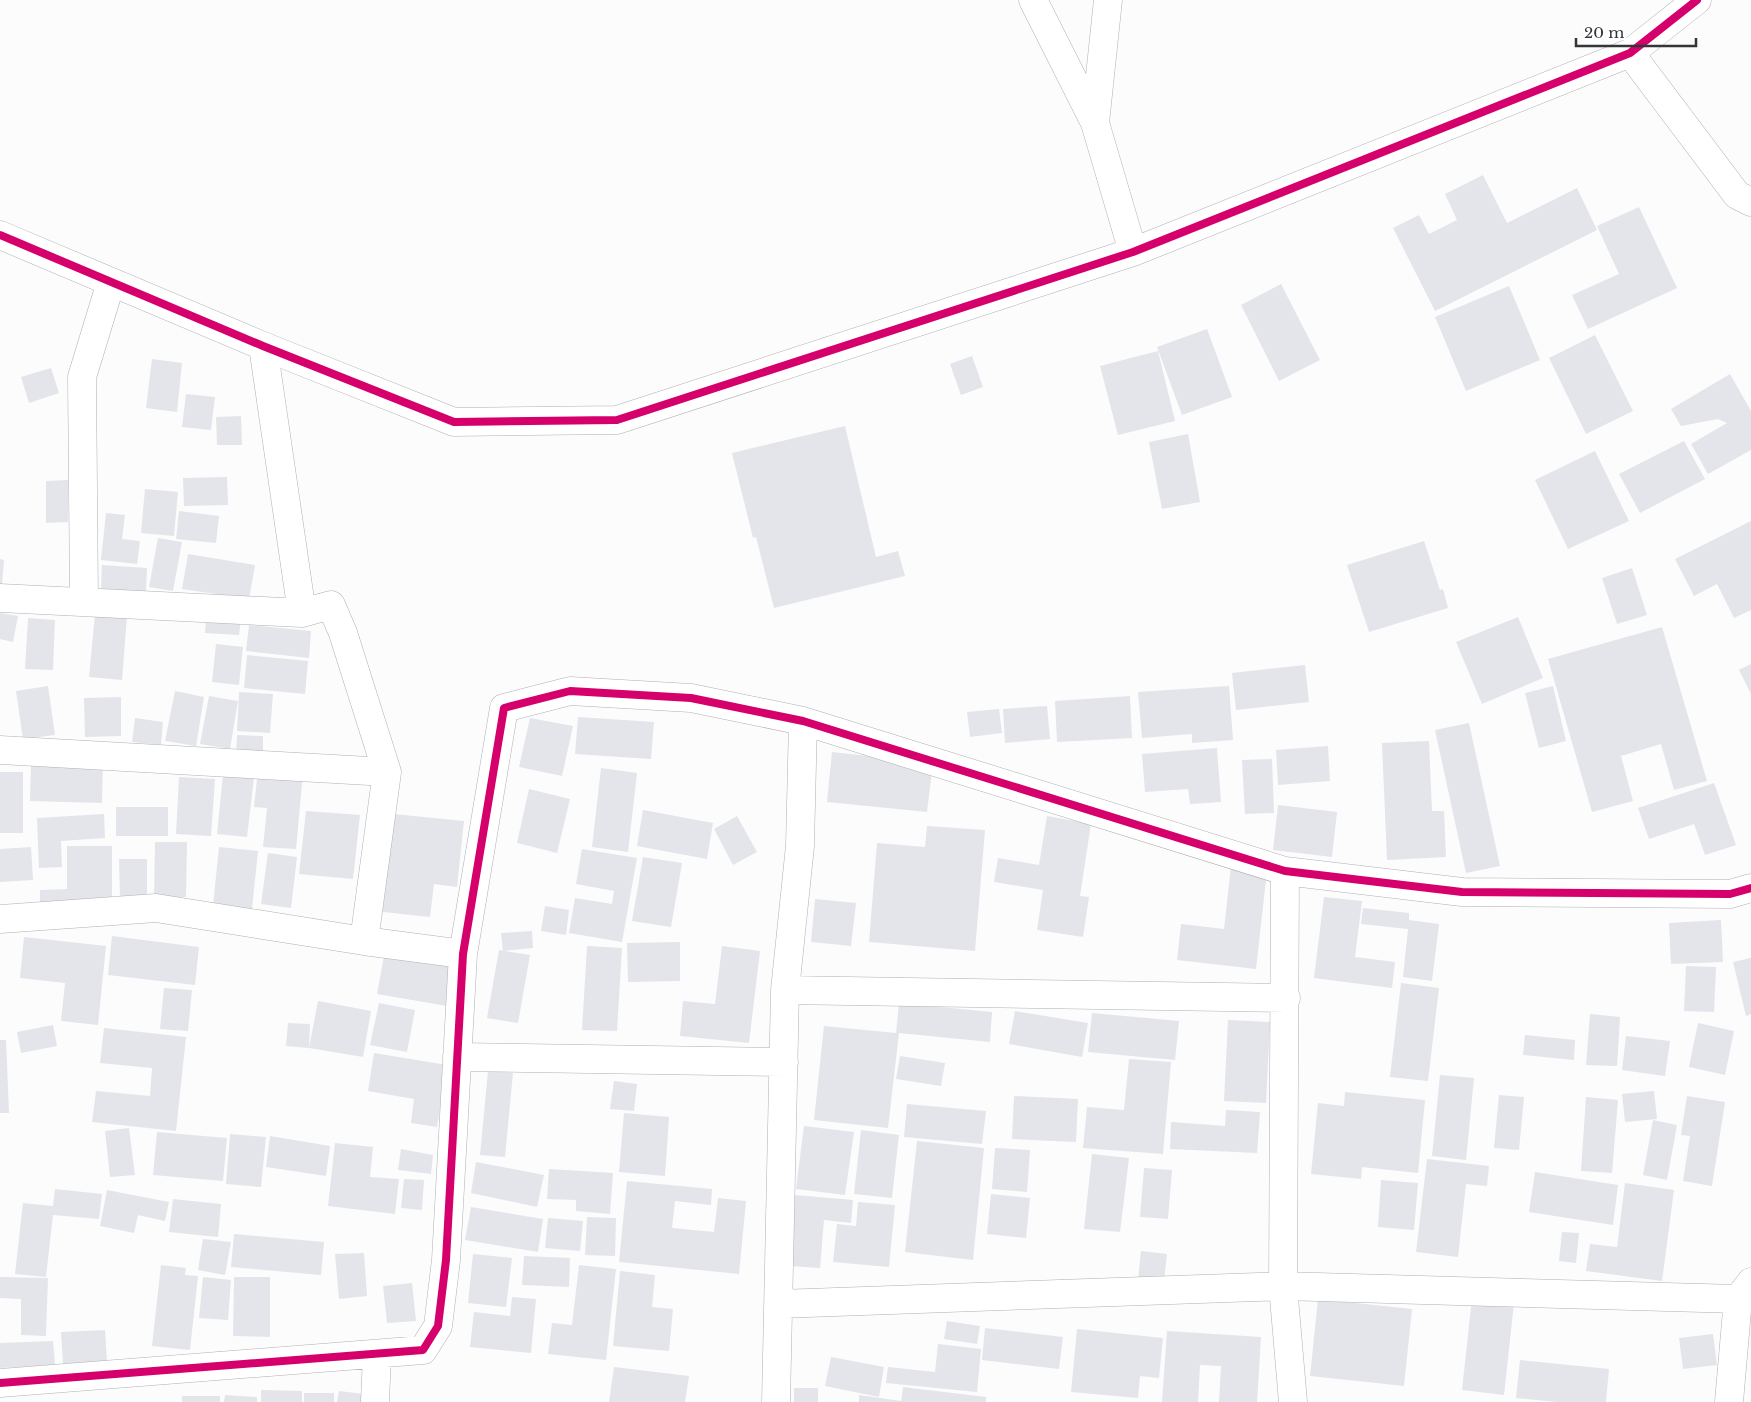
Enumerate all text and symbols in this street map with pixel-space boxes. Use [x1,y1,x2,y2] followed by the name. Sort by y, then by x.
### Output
[1576,15,1696,47] scale bar
[1584,23,1624,42] text: 20 m

